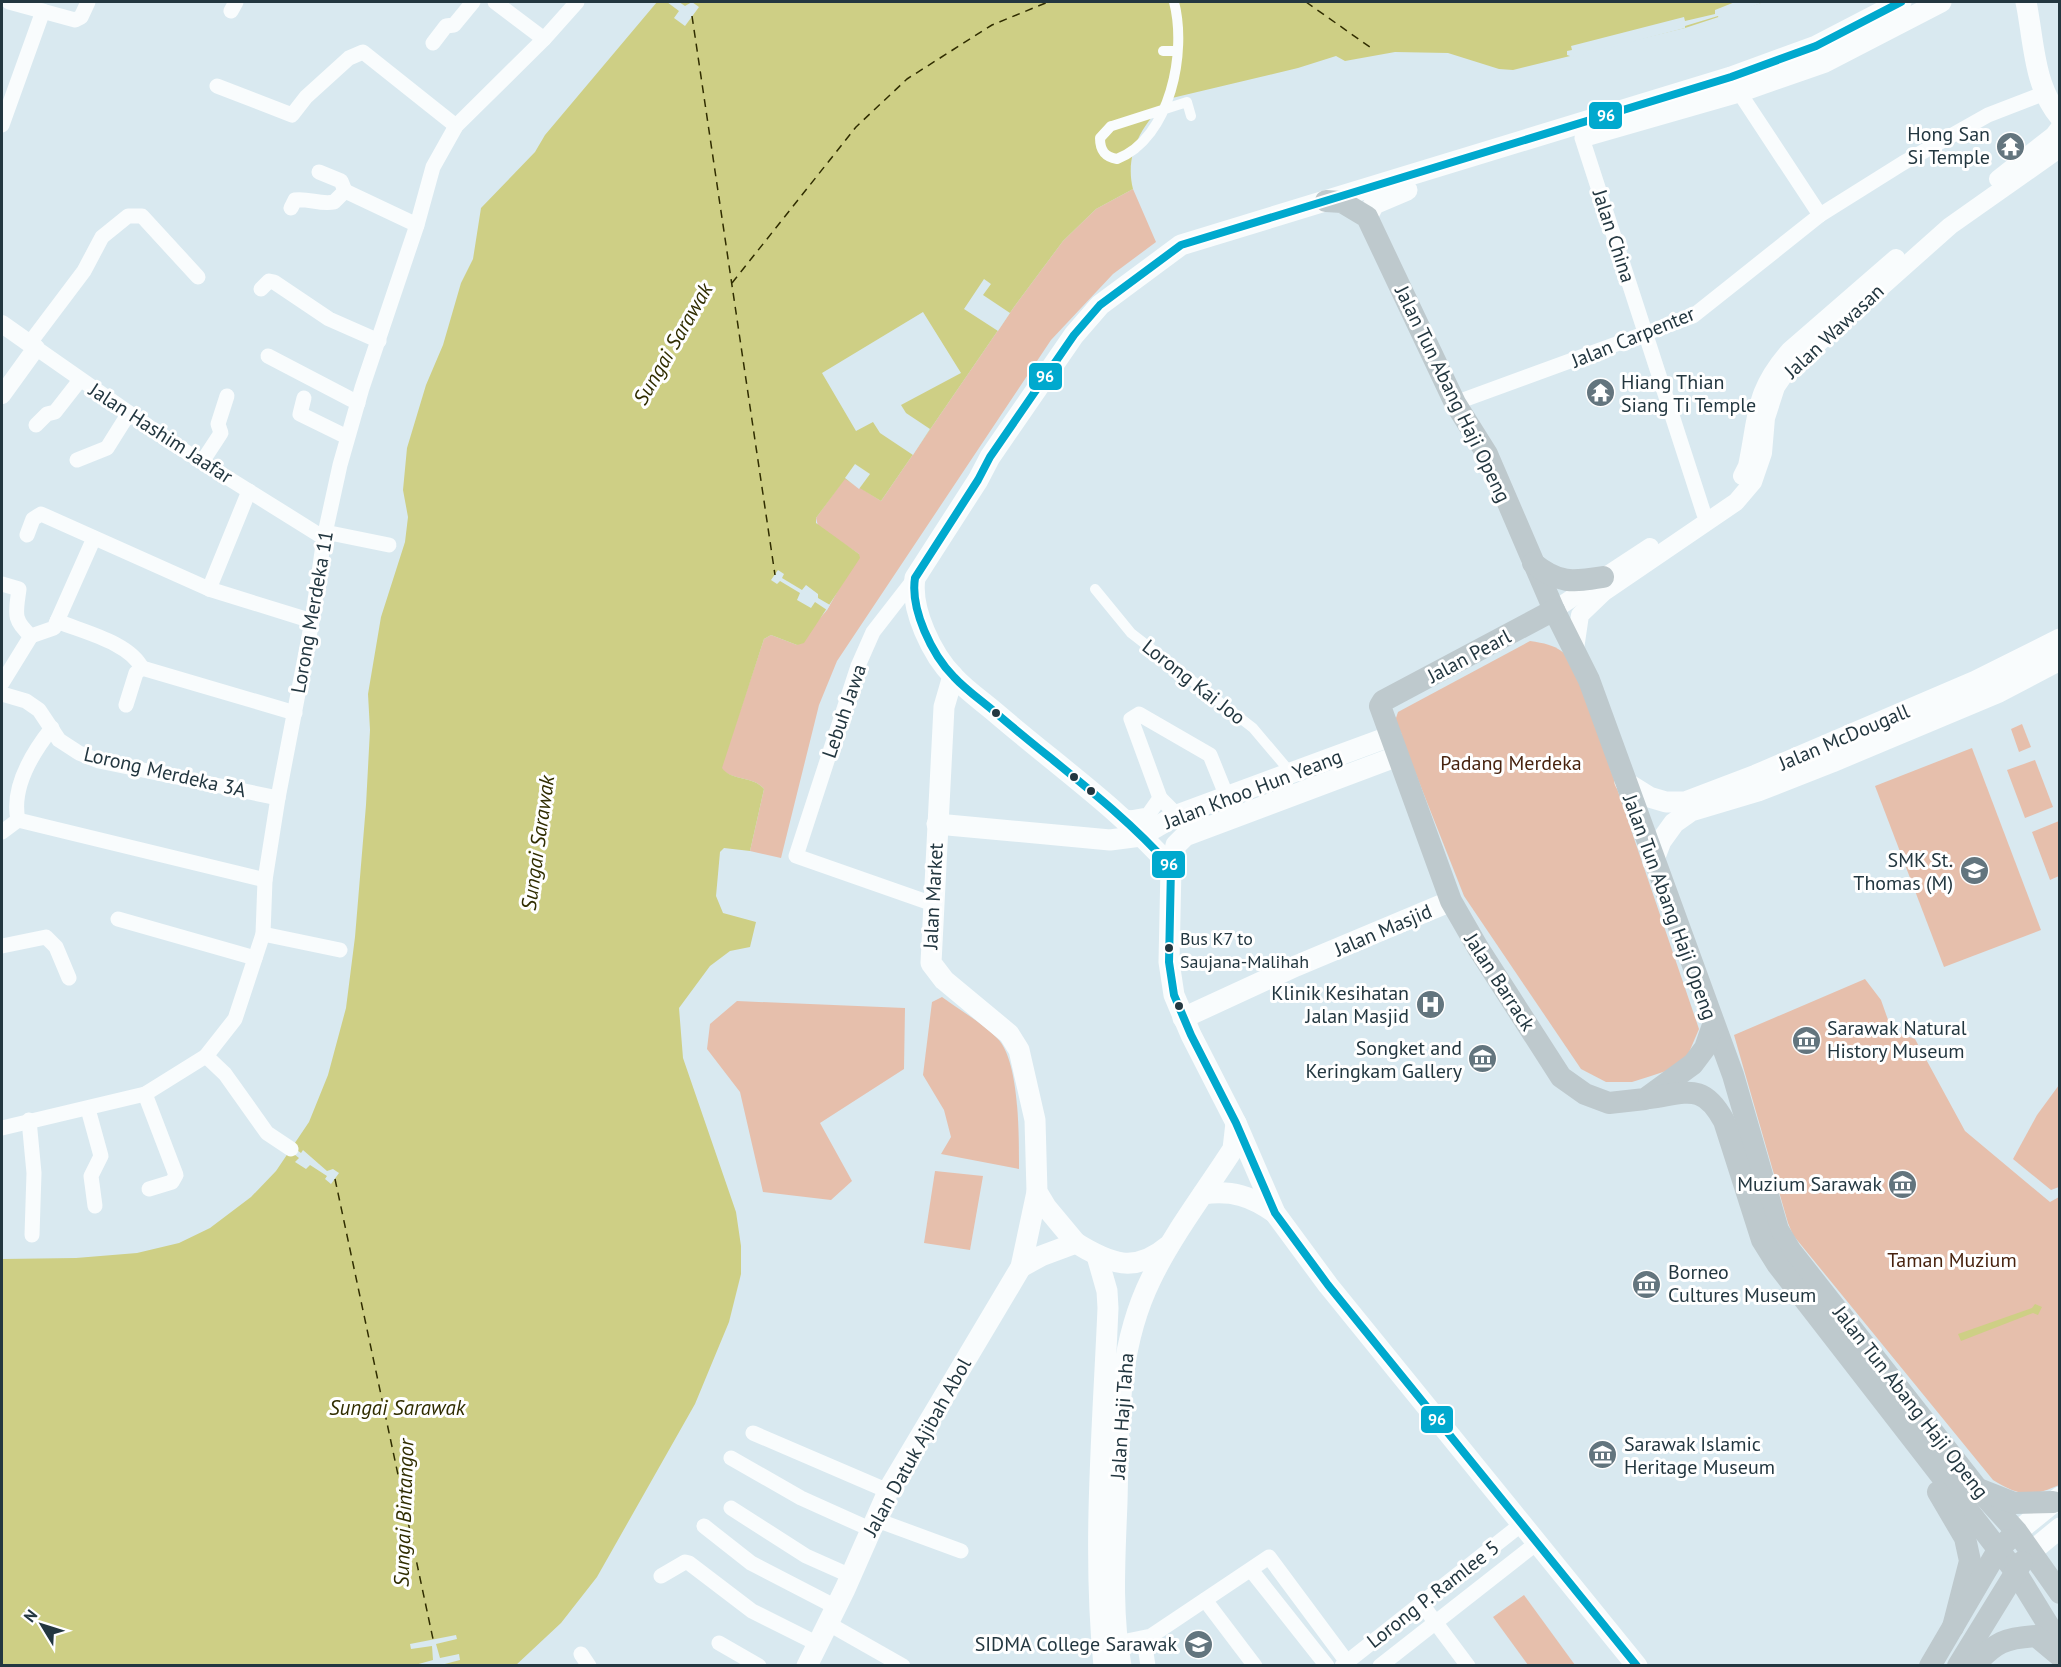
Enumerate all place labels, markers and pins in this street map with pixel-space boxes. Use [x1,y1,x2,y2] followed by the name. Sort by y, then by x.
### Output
[1907,121,1990,170] place label: Hong San Si Temple
[1995,130,2027,162] temple icon: Hong San Si Temple
[1621,369,1756,418] place label: Hiang Thian Siang Ti Temple
[1584,377,1616,409] temple icon: Hiang Thian Siang Ti Temple
[990,707,1002,719] unlabelled marker
[1068,771,1080,783] unlabelled marker
[1085,785,1097,797] unlabelled marker
[1853,847,1953,896] place label: SMK St. Thomas (M)
[1958,855,1990,887] school or university icon: SMK St. Thomas (M)
[1180,927,1309,973] place label: Bus K7 to Saujana-Malihah
[1163,942,1175,954] marker: Bus K7 to Saujana-Malihah
[1271,980,1409,1029] place label: Klinik Kesihatan Jalan Masjid
[1414,988,1446,1020] hospital icon: Klinik Kesihatan Jalan Masjid
[1173,1000,1185,1012] unlabelled marker
[1827,1015,1967,1064] place label: Sarawak Natural History Museum
[1790,1024,1822,1056] museum icon: Sarawak Natural History Museum
[1306,1035,1463,1084] place label: Songket and Keringkam Gallery
[1467,1043,1499,1075] museum icon: Songket and Keringkam Gallery
[1887,1168,1919,1200] museum icon: Muzium Sarawak
[1737,1171,1882,1197] place label: Muzium Sarawak
[1668,1259,1816,1308] place label: Borneo Cultures Museum
[1631,1268,1663,1300] museum icon: Borneo Cultures Museum
[1624,1431,1775,1480] place label: Sarawak Islamic Heritage Museum
[1587,1439,1619,1471] museum icon: Sarawak Islamic Heritage Museum
[1182,1628,1214,1660] school or university icon: SIDMA College Sarawak
[975,1631,1177,1657] place label: SIDMA College Sarawak

